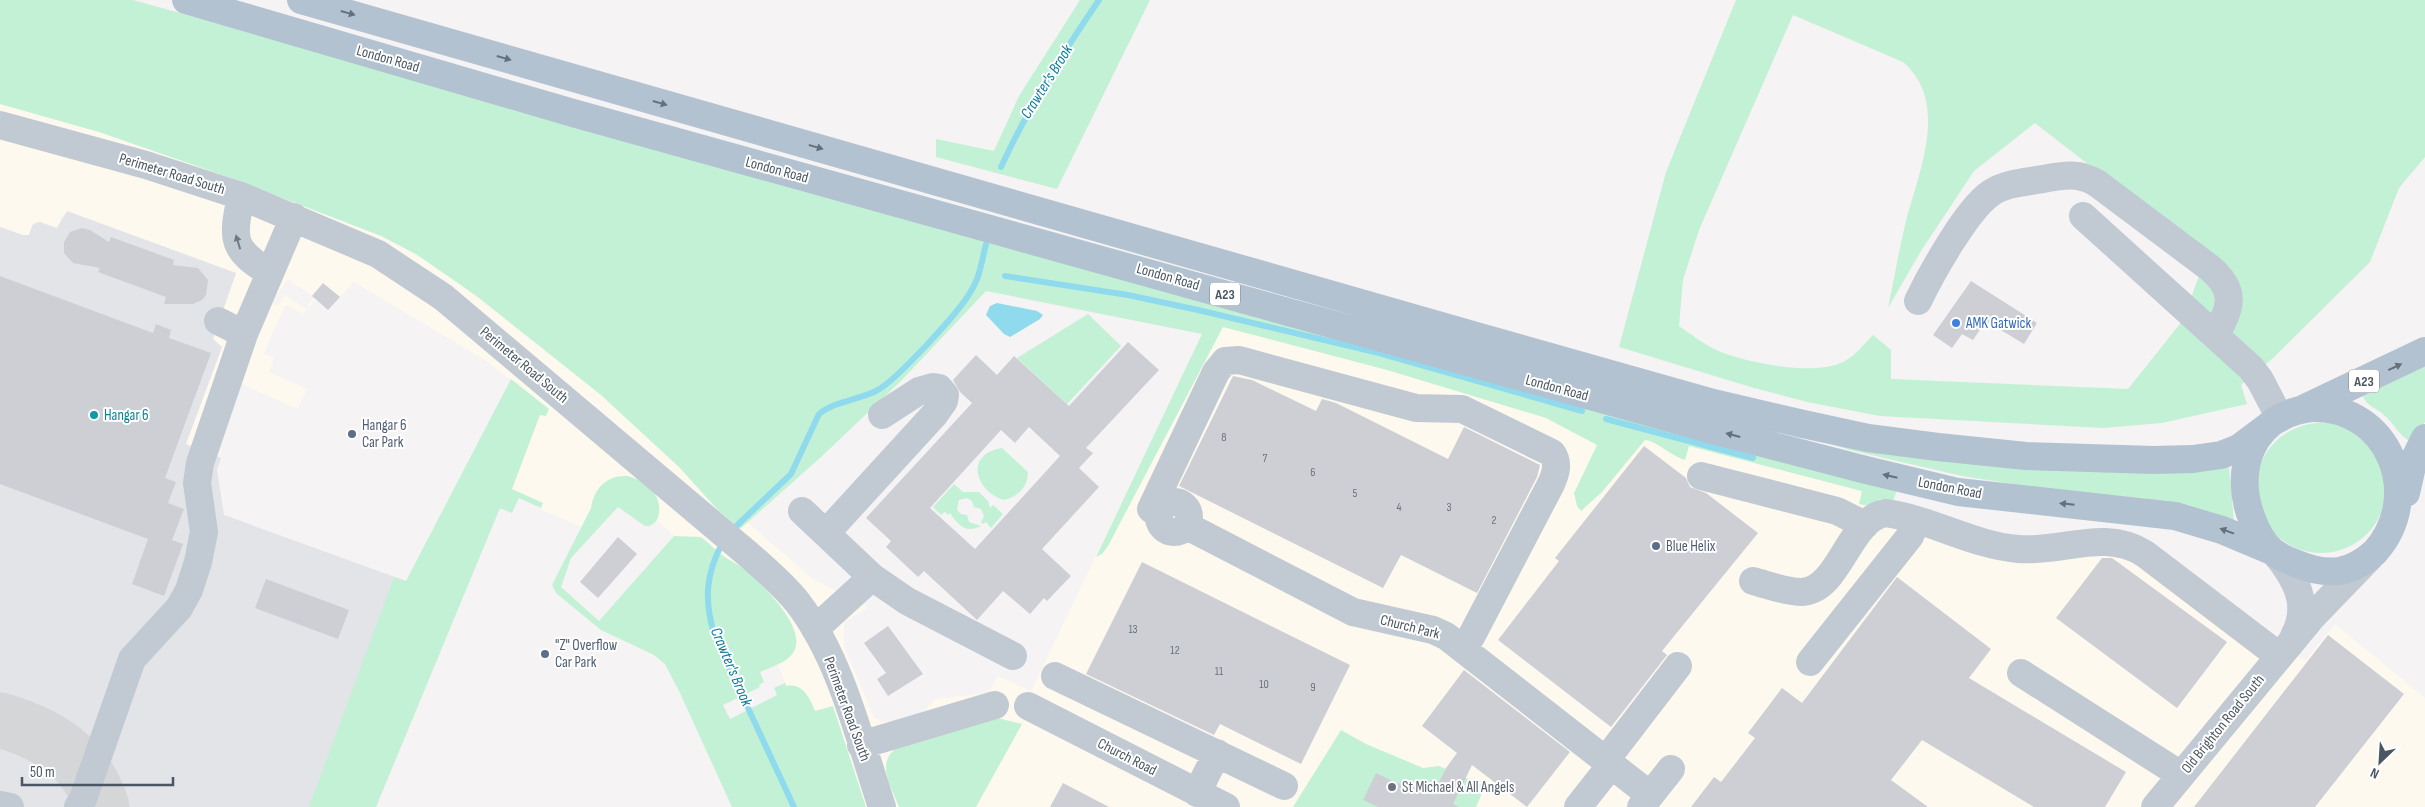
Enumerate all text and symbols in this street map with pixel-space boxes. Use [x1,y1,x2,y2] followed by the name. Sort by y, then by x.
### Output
[340,10,355,18] one-way arrow
[354,41,422,77] street label: London Road
[1017,41,1078,122] water label: Crawter's Brook
[496,55,511,63] one-way arrow
[653,99,668,107] one-way arrow
[809,144,824,152] one-way arrow
[117,149,227,199] street label: Perimeter Road South
[743,153,811,187] street label: London Road
[233,234,241,249] one-way arrow
[1134,259,1202,295] street label: London Road
[1210,282,1240,306] road number: A23
[1965,314,2032,333] place label: AMK Gatwick
[1950,317,1962,329] marker: AMK Gatwick
[476,323,572,407] street label: Perimeter Road South
[2388,363,2402,371] one-way arrow
[2349,370,2379,392] road number: A23
[1523,371,1591,405] street label: London Road
[104,406,149,425] place label: Hangar 6
[88,409,100,421] marker: Hangar 6
[362,416,407,452] place label: Hangar 6 Car Park
[346,428,358,440] marker: Hangar 6 Car Park
[1221,430,1227,445] house number: 8
[1725,431,1740,439] one-way arrow
[1263,451,1268,466] house number: 7
[1310,465,1316,480] house number: 6
[1882,472,1897,480] one-way arrow
[1917,473,1983,503] street label: London Road
[1353,486,1358,501] house number: 5
[1396,500,1402,515] house number: 4
[1446,500,1452,515] house number: 3
[2059,500,2075,508] one-way arrow
[1492,513,1497,528] house number: 2
[2219,527,2234,535] one-way arrow
[1666,537,1716,556] place label: Blue Helix
[1650,540,1662,552] marker: Blue Helix
[1378,610,1442,644] street label: Church Park
[1128,622,1138,637] house number: 13
[706,625,756,710] water label: Crawter's Brook
[555,636,618,672] place label: "Z" Overflow Car Park
[1170,643,1180,658] house number: 12
[539,648,551,660] marker: "Z" Overflow Car Park
[819,654,875,764] street label: Perimeter Road South
[1215,664,1224,679] house number: 11
[2177,671,2269,777] street label: Old Brighton Road South
[1259,677,1269,692] house number: 10
[1310,680,1316,695] house number: 9
[1094,734,1160,780] street label: Church Road
[2355,737,2405,787] north arrow
[22,754,174,786] scale bar
[30,763,55,782] text: 50 m
[2368,764,2382,783] text: N
[1402,778,1514,797] place label: St Michael & All Angels
[1386,781,1398,793] marker: St Michael & All Angels

